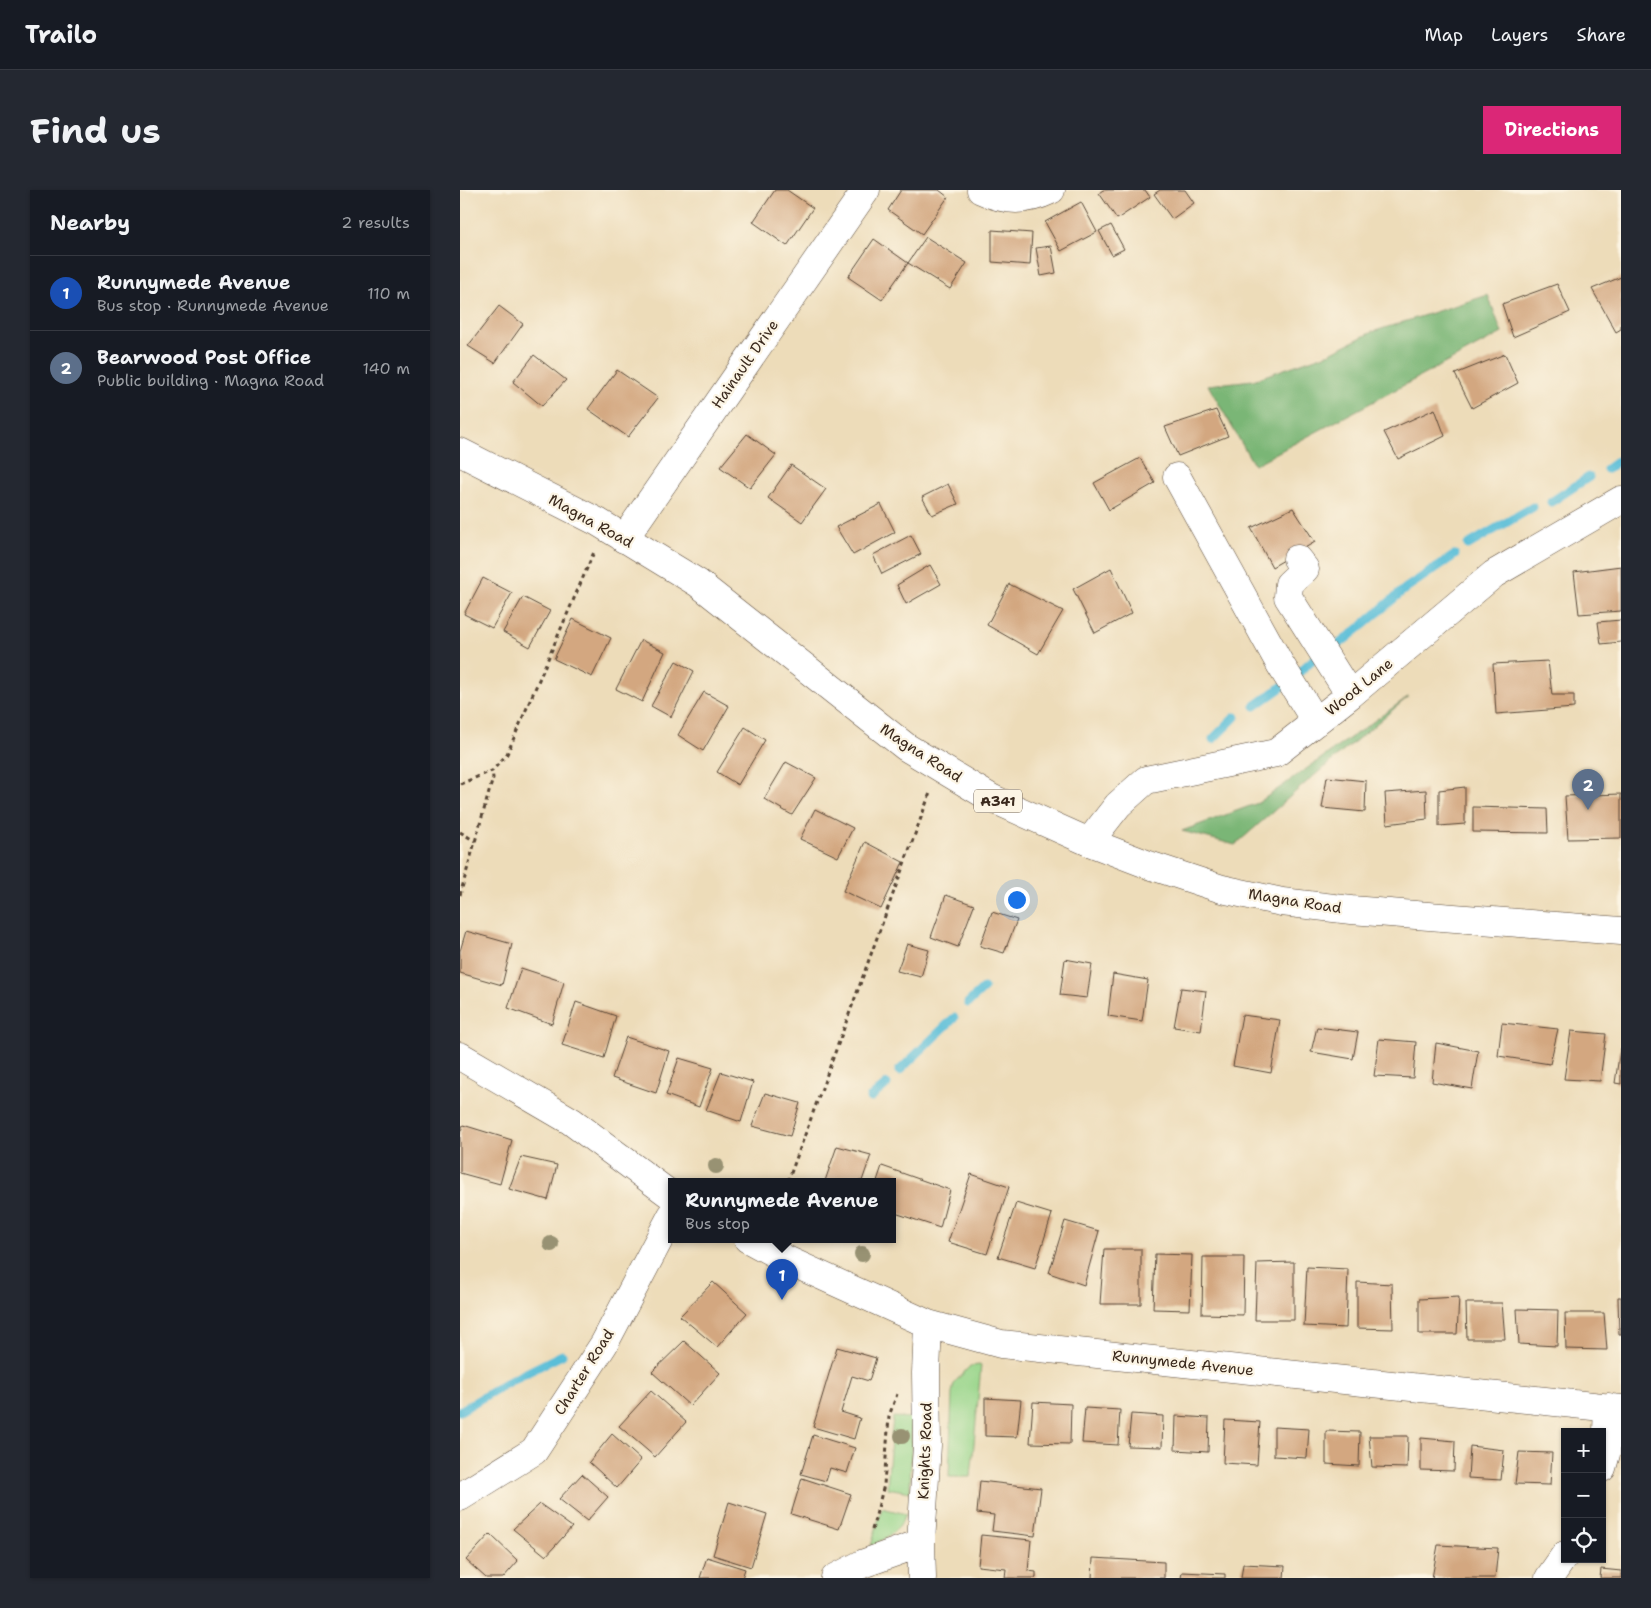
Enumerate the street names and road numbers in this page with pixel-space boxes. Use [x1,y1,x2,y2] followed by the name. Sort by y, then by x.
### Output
[707,316,783,412] street label: Hainault Drive
[545,489,637,553] street label: Magna Road
[1321,654,1397,720] street label: Wood Lane
[876,719,966,787] street label: Magna Road
[974,790,1022,812] road number: A341
[1247,884,1343,918] street label: Magna Road
[550,1325,619,1419] street label: Charter Road
[1111,1346,1255,1380] street label: Runnymede Avenue
[913,1402,937,1500] street label: Knights Road

